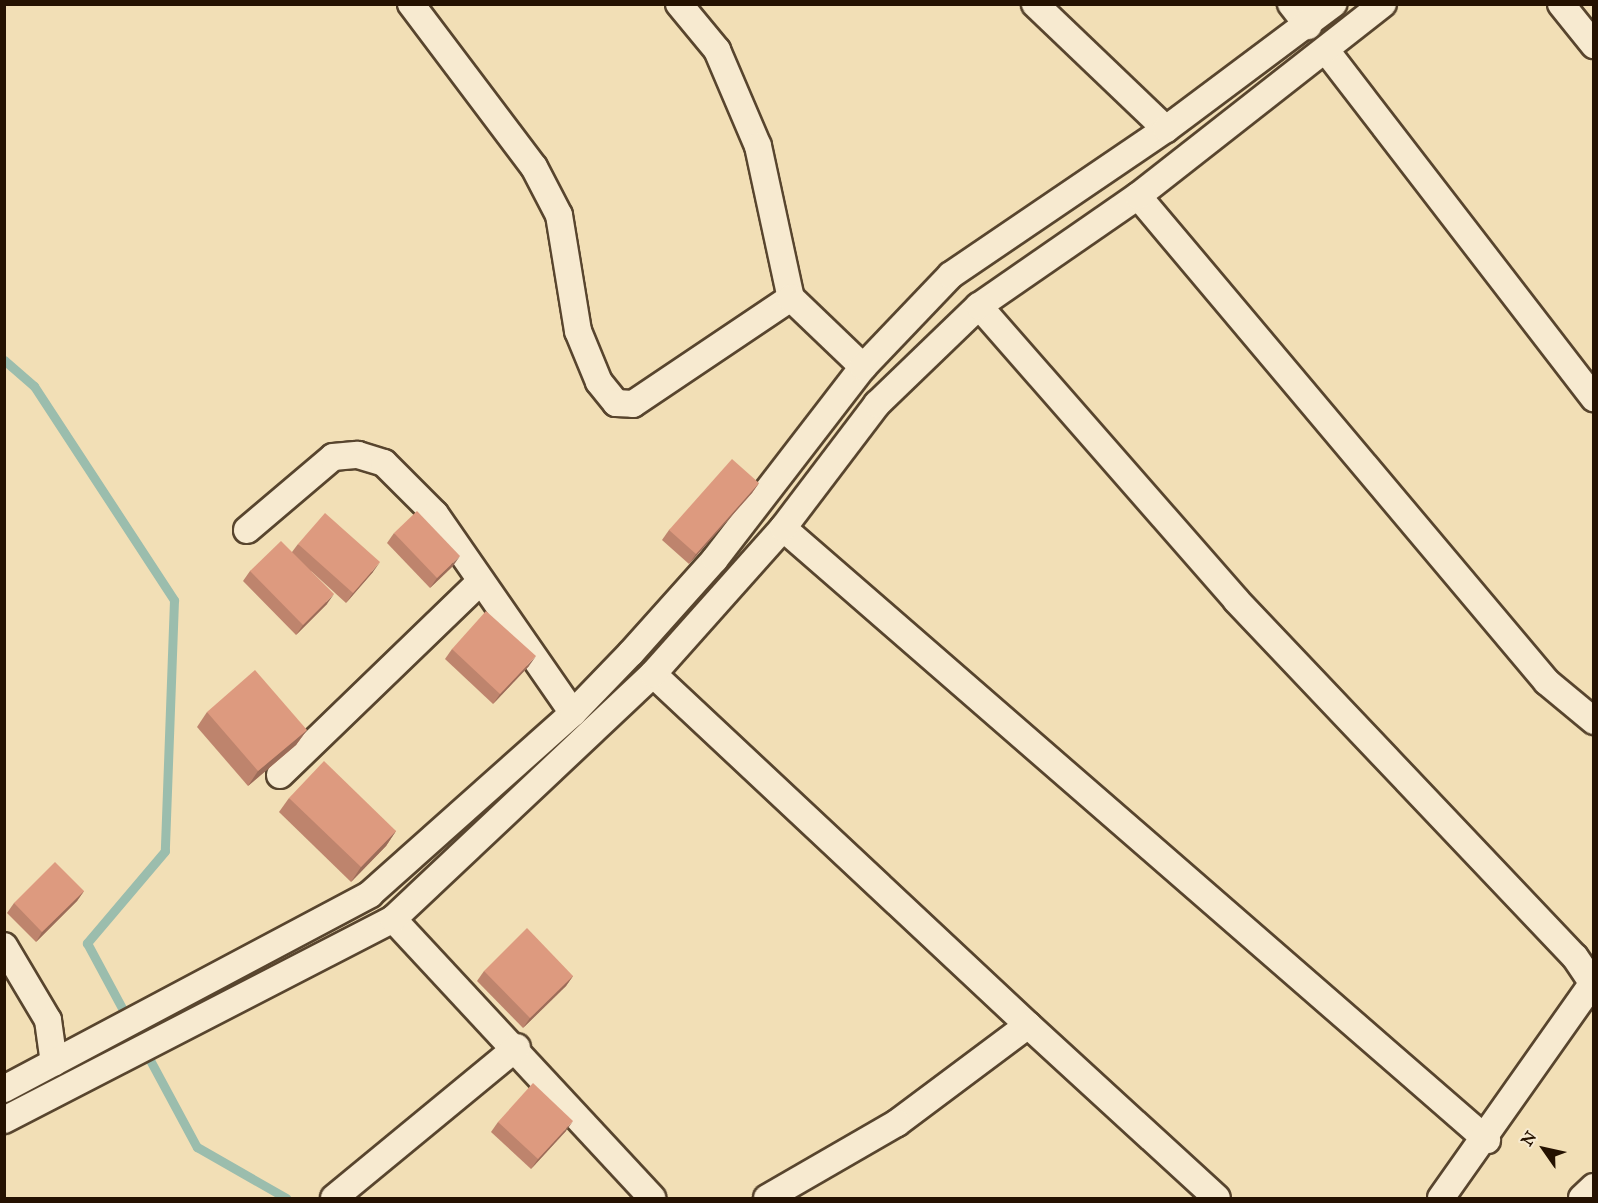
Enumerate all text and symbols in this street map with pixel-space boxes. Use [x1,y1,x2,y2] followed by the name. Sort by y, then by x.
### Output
[1514,1119,1574,1179] north arrow
[1517,1128,1540,1150] text: N

